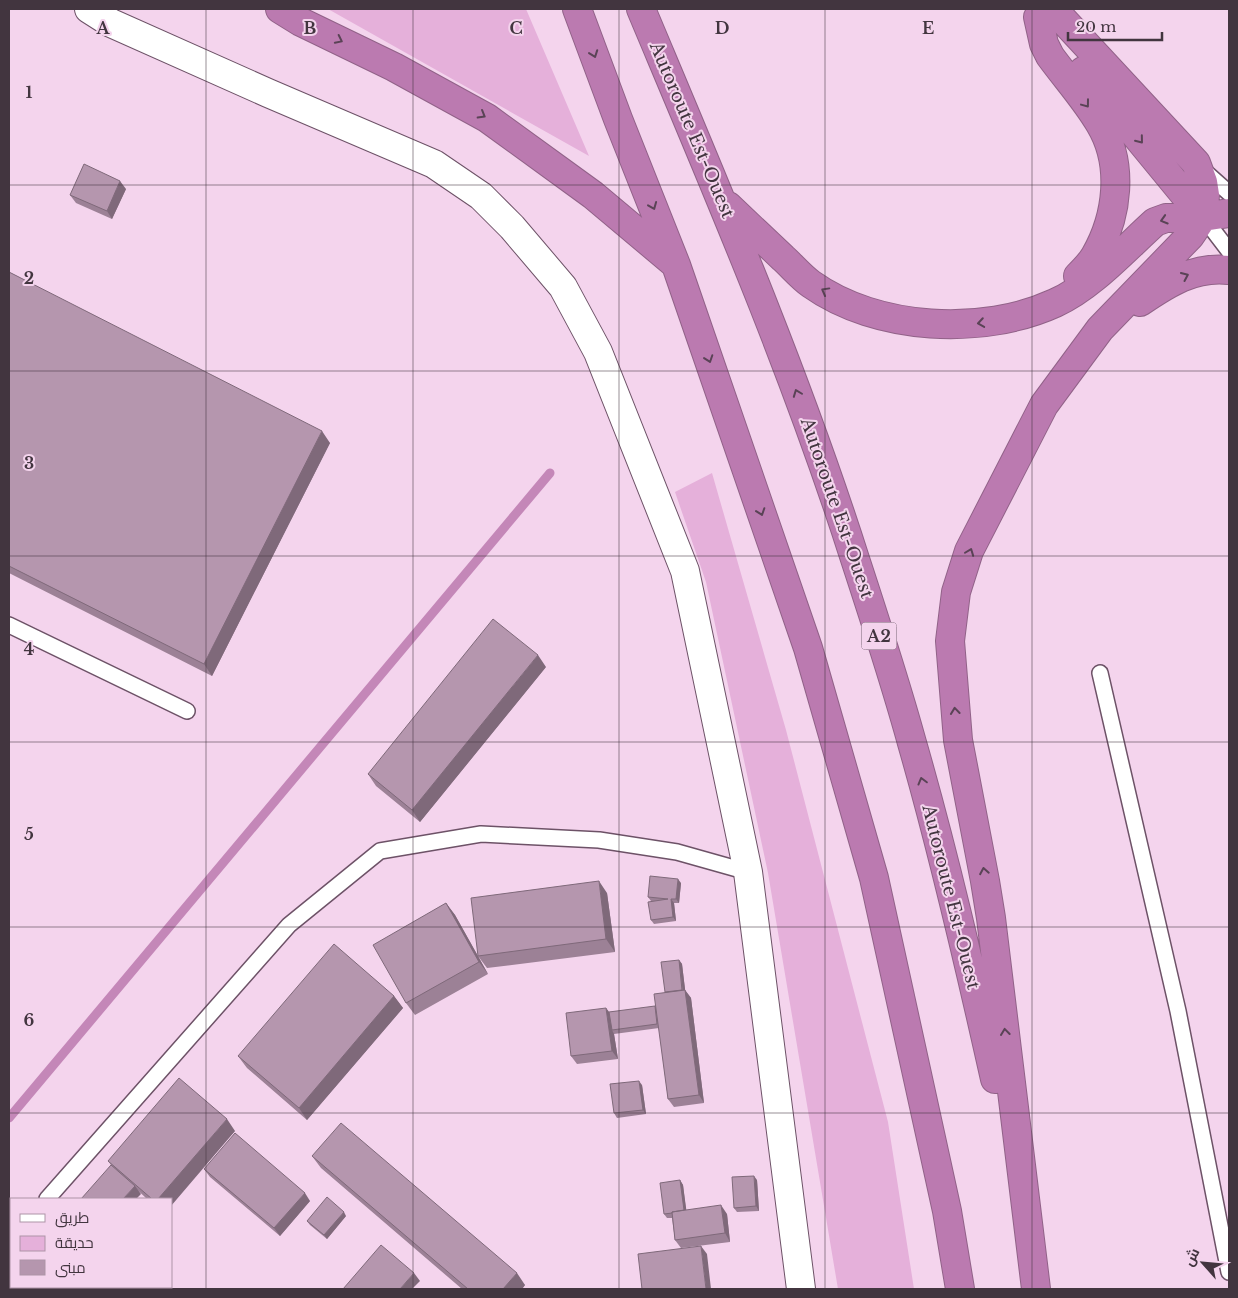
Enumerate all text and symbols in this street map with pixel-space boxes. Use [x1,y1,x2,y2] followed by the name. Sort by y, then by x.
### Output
[1068,10,1162,42] scale bar
[1076,17,1116,36] text: 20 m
[96,18,111,38] text: A
[304,18,317,38] text: B
[509,18,523,38] text: C
[715,18,729,38] text: D
[922,18,934,38] text: E
[333,34,342,44] one-way arrow
[644,38,739,222] street label: Autoroute Est-Ouest
[588,50,598,58] one-way arrow
[26,82,33,102] text: 1
[1080,98,1088,107] one-way arrow
[477,109,486,119] one-way arrow
[1134,135,1143,144] one-way arrow
[647,201,657,210] one-way arrow
[1160,214,1169,224] one-way arrow
[24,268,34,288] text: 2
[1180,271,1189,282] one-way arrow
[821,288,830,298] one-way arrow
[977,317,986,327] one-way arrow
[703,354,713,362] one-way arrow
[793,389,803,398] one-way arrow
[795,414,878,601] street label: Autoroute Est-Ouest
[24,453,34,473] text: 3
[756,507,766,516] one-way arrow
[964,548,974,557] one-way arrow
[862,622,896,650] road number: A2
[24,639,34,659] text: 4
[950,707,961,715] one-way arrow
[917,776,928,785] one-way arrow
[917,801,985,992] street label: Autoroute Est-Ouest
[24,824,34,844] text: 5
[979,867,989,876] one-way arrow
[24,1010,35,1030] text: 6
[1000,1028,1011,1036] one-way arrow
[10,1198,172,1288] legend
[55,1208,89,1228] text: طريق
[55,1233,94,1252] text: حديقة
[1178,1238,1228,1288] north arrow
[1179,1245,1204,1269] text: ش
[55,1258,86,1278] text: مبنى

